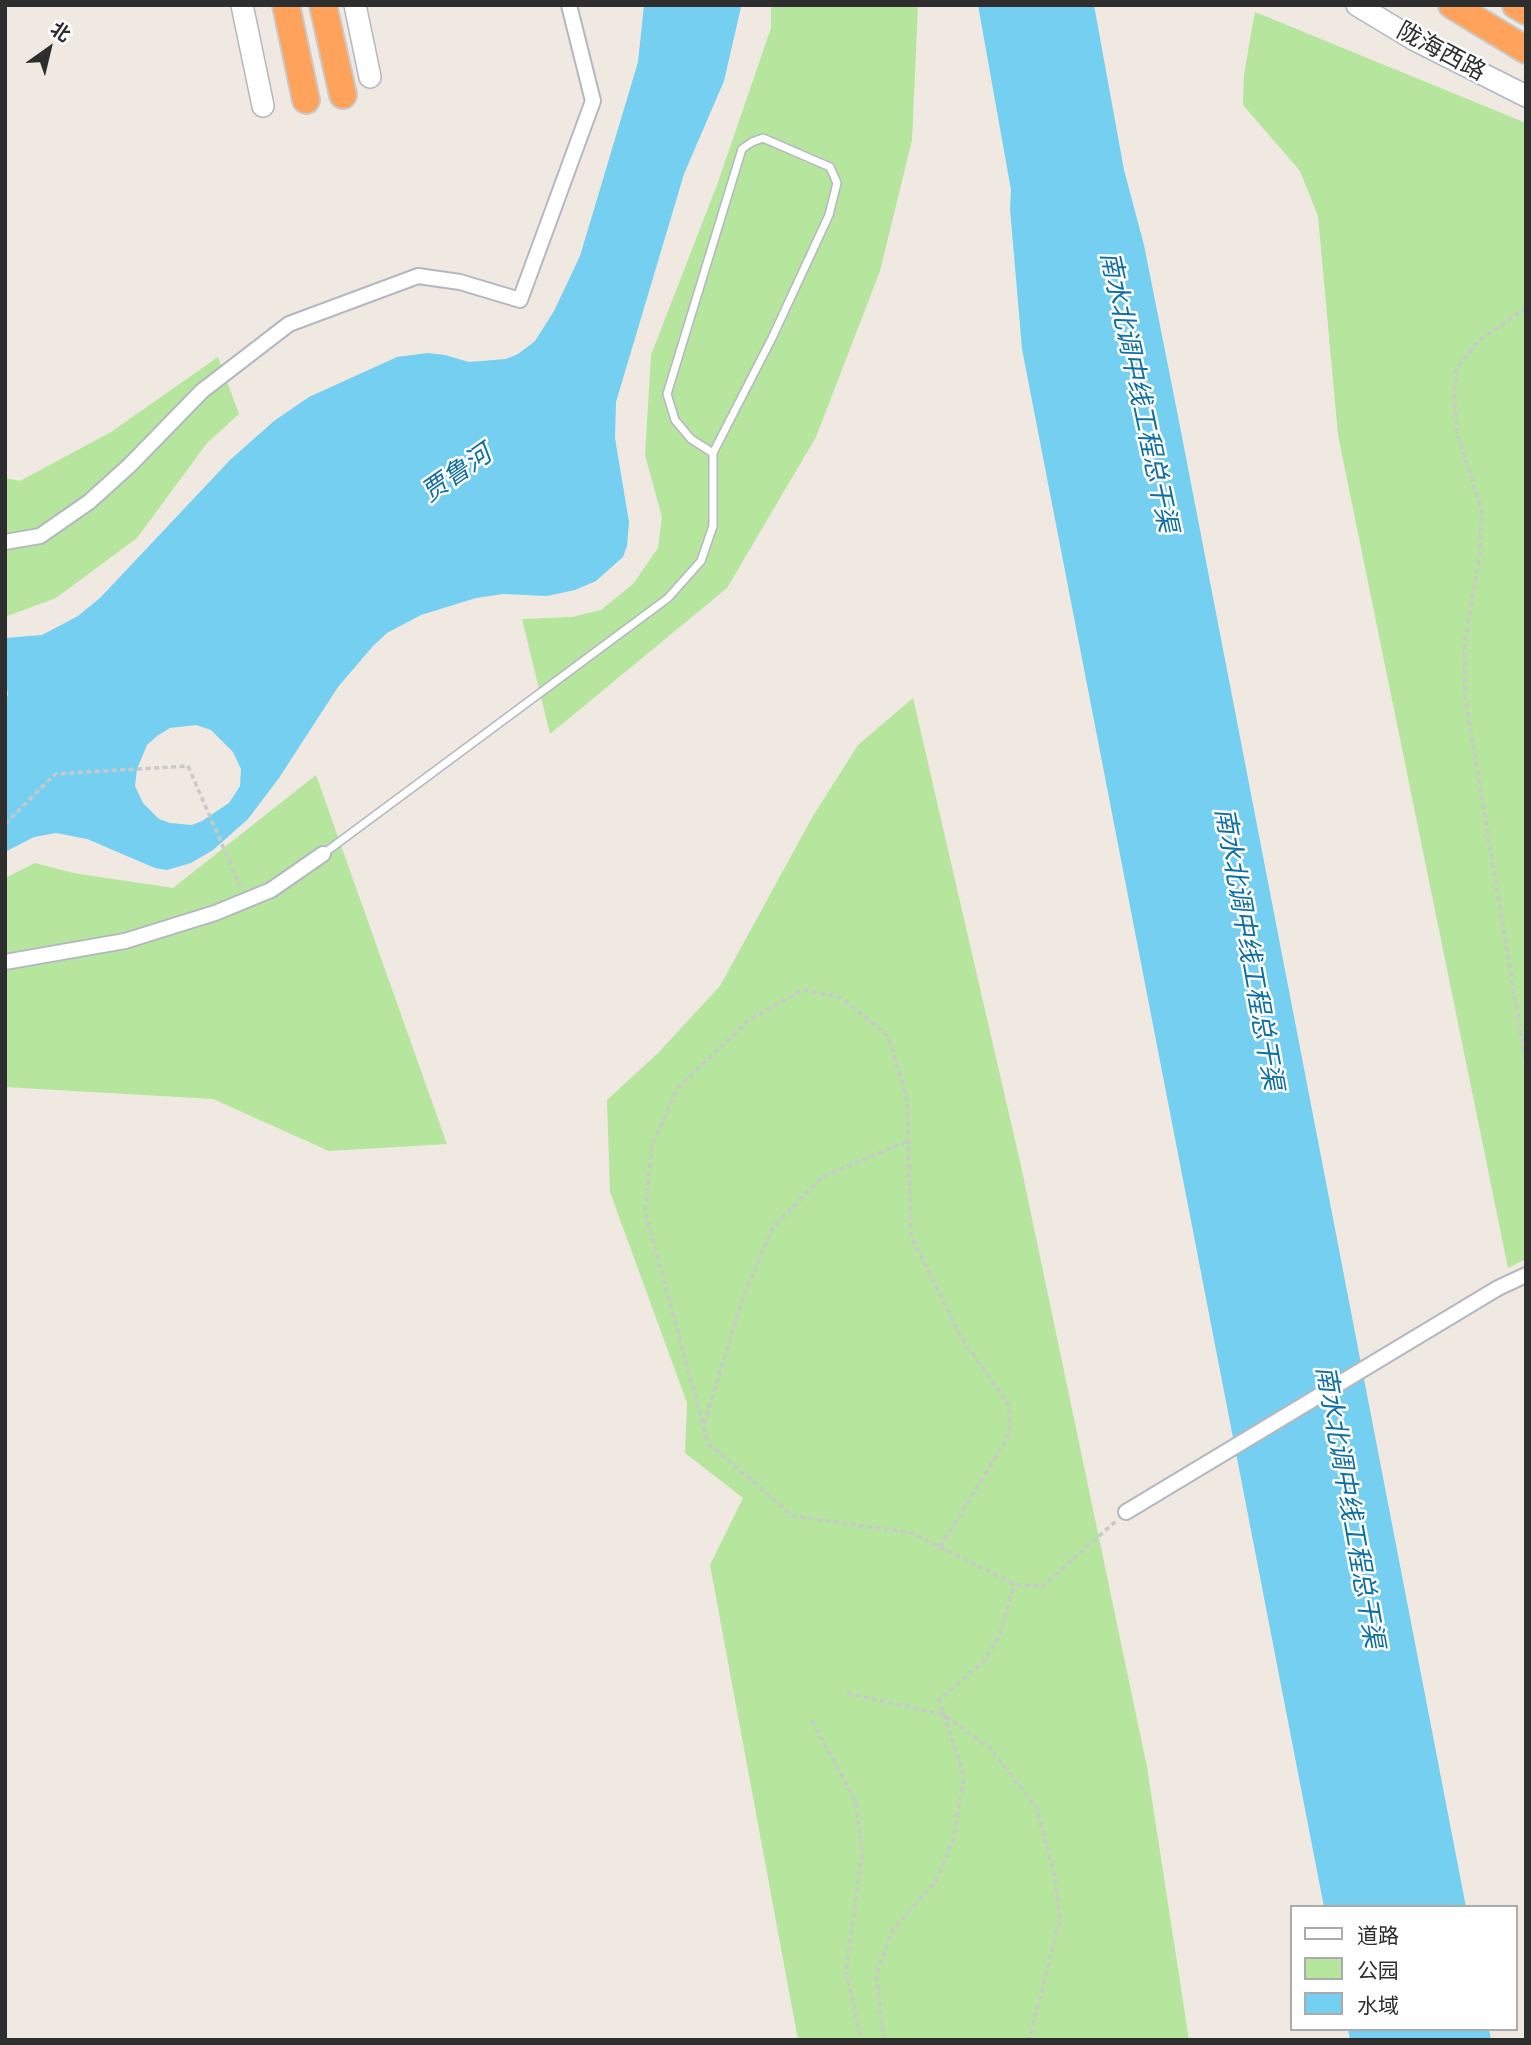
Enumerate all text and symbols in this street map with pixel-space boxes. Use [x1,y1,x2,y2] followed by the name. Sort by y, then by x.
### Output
[14,14,84,84] north arrow
[46,16,75,47] text: 北
[1392,17,1490,87] street label: 陇海西路
[1093,249,1183,535] water label: 南水北调中线工程总干渠
[416,439,498,509] water label: 贾鲁河
[1208,805,1288,1093] water label: 南水北调中线工程总干渠
[1309,1363,1389,1651] water label: 南水北调中线工程总干渠
[1290,1905,1517,2031] legend
[1357,1921,1399,1949] text: 道路
[1357,1956,1399,1984] text: 公园
[1357,1991,1399,2019] text: 水域

